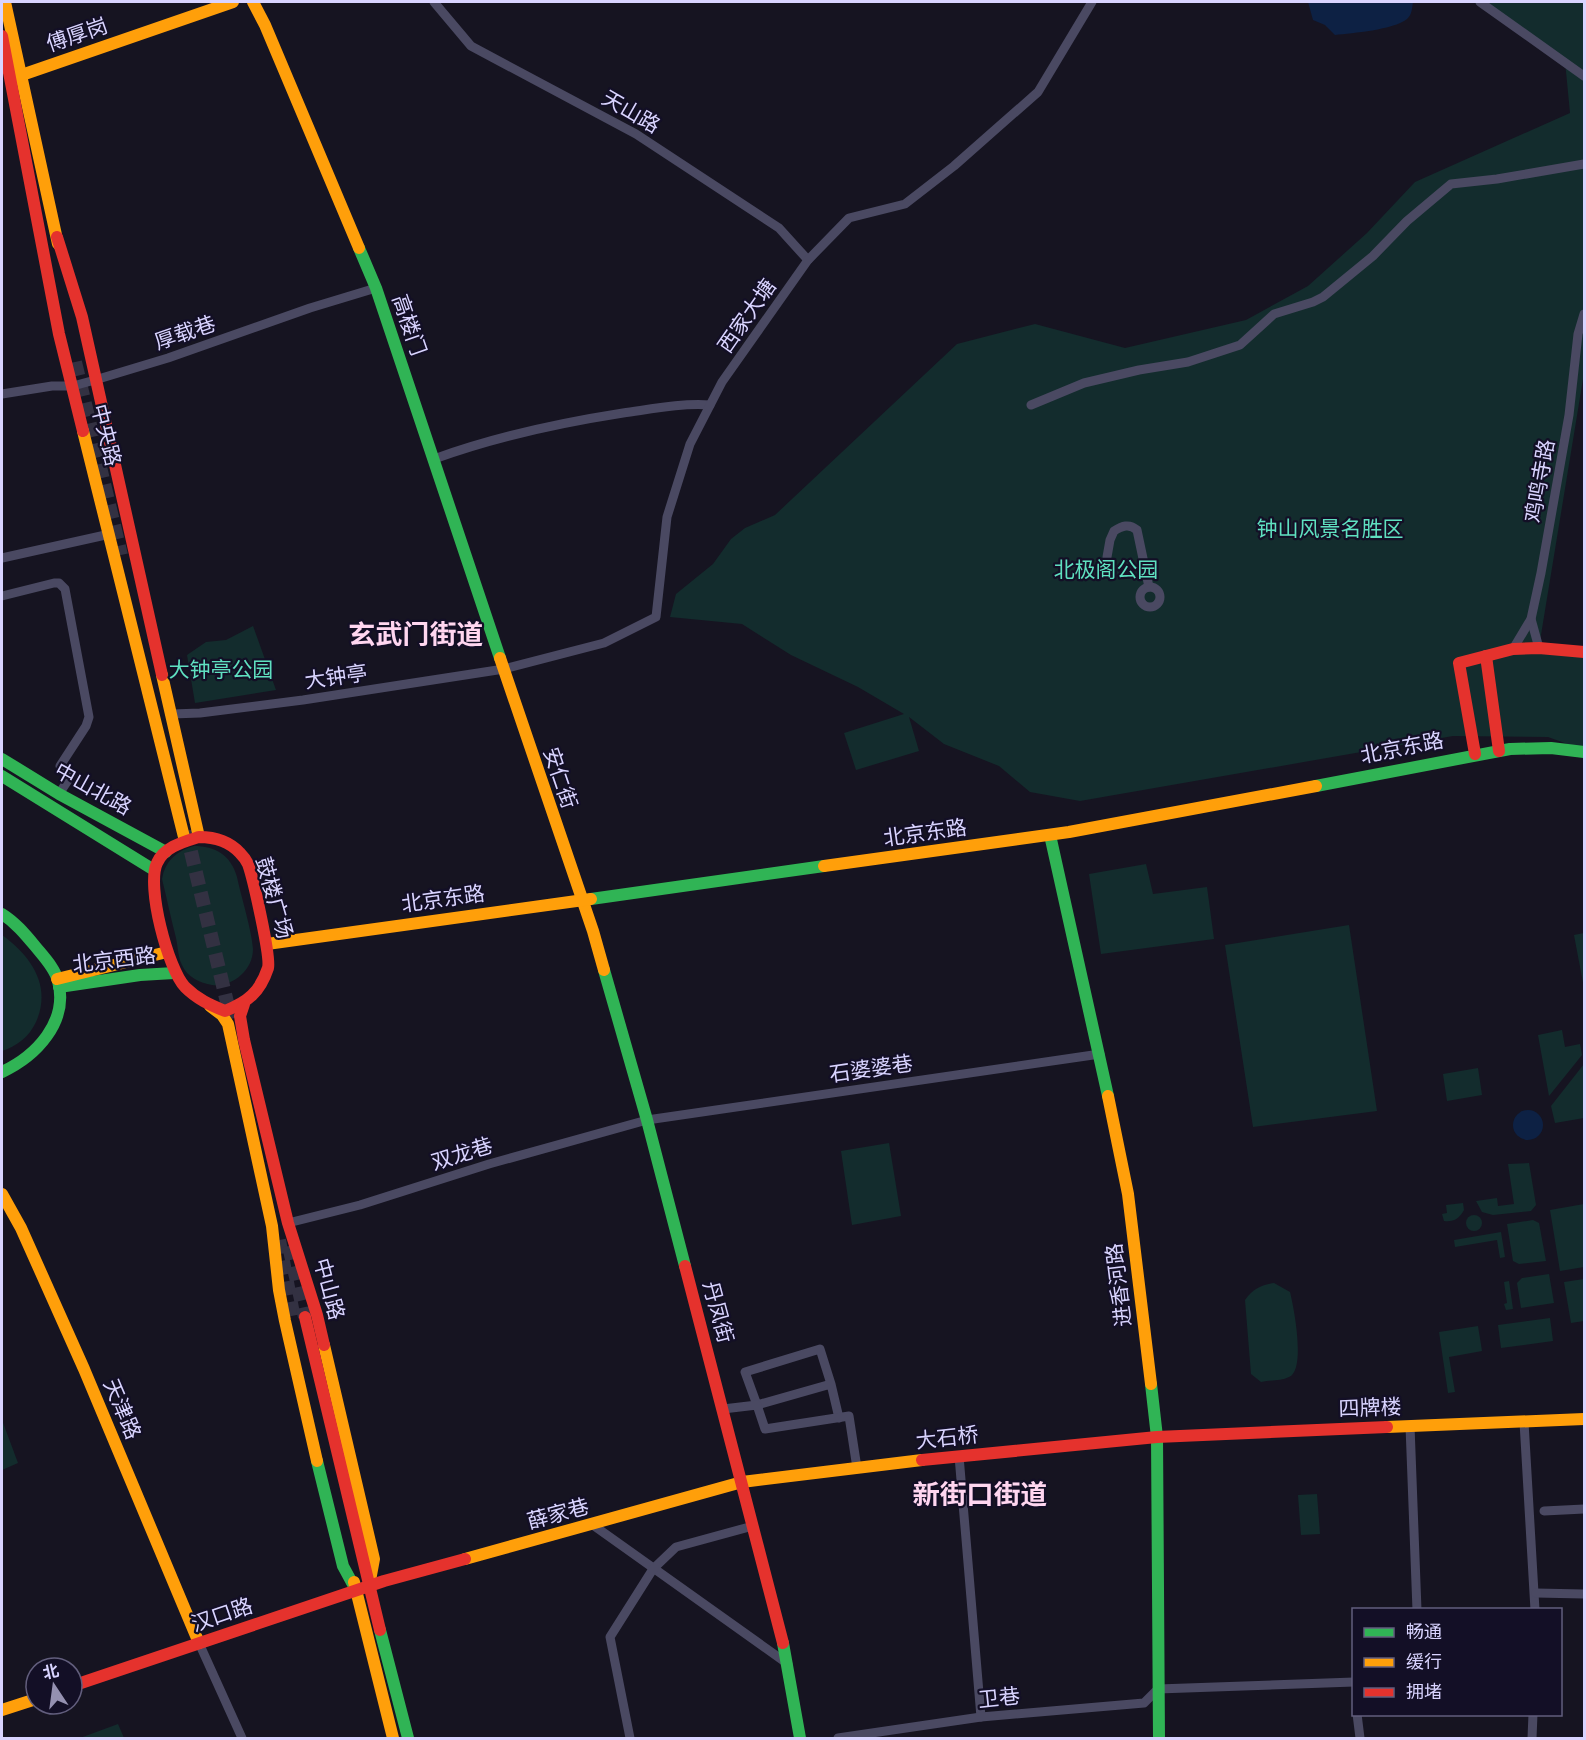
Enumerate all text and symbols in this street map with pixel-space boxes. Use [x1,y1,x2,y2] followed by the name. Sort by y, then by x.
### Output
[43,12,111,57] street label: 傅厚岗
[598,85,665,138] street label: 天山路
[712,274,781,357] street label: 西家大塘
[387,291,432,359] street label: 高楼门
[151,310,219,355] street label: 厚载巷
[87,401,126,468] street label: 中央路
[1520,437,1559,524] street label: 鸡鸣寺路
[1257,516,1404,541] park label: 钟山风景名胜区
[1054,557,1159,582] park label: 北极阁公园
[349,619,484,650] district label: 玄武门街道
[169,657,274,682] park label: 大钟亭公园
[303,660,369,693] street label: 大钟亭
[1358,727,1446,768] street label: 北京东路
[538,744,583,812] street label: 安仁街
[50,757,136,820] street label: 中山北路
[882,814,968,851] street label: 北京东路
[251,854,298,942] street label: 鼓楼广场
[400,880,486,917] street label: 北京东路
[71,942,157,977] street label: 北京西路
[828,1050,914,1087] street label: 石婆婆巷
[428,1132,496,1175] street label: 双龙巷
[1101,1242,1136,1328] street label: 进香河路
[309,1255,350,1323] street label: 中山路
[698,1278,739,1346] street label: 丹凤街
[99,1375,146,1443] street label: 天津路
[1338,1394,1402,1421] street label: 四牌楼
[914,1422,980,1453] street label: 大石桥
[913,1479,1048,1510] district label: 新街口街道
[524,1493,592,1534] street label: 薛家巷
[188,1592,256,1637] street label: 汉口路
[1352,1608,1562,1716] legend
[1406,1621,1442,1642] text: 畅通
[1406,1651,1442,1672] text: 缓行
[24,1656,84,1716] north arrow
[41,1661,61,1683] text: 北
[1406,1681,1442,1702] text: 拥堵
[977,1683,1021,1712] street label: 卫巷

